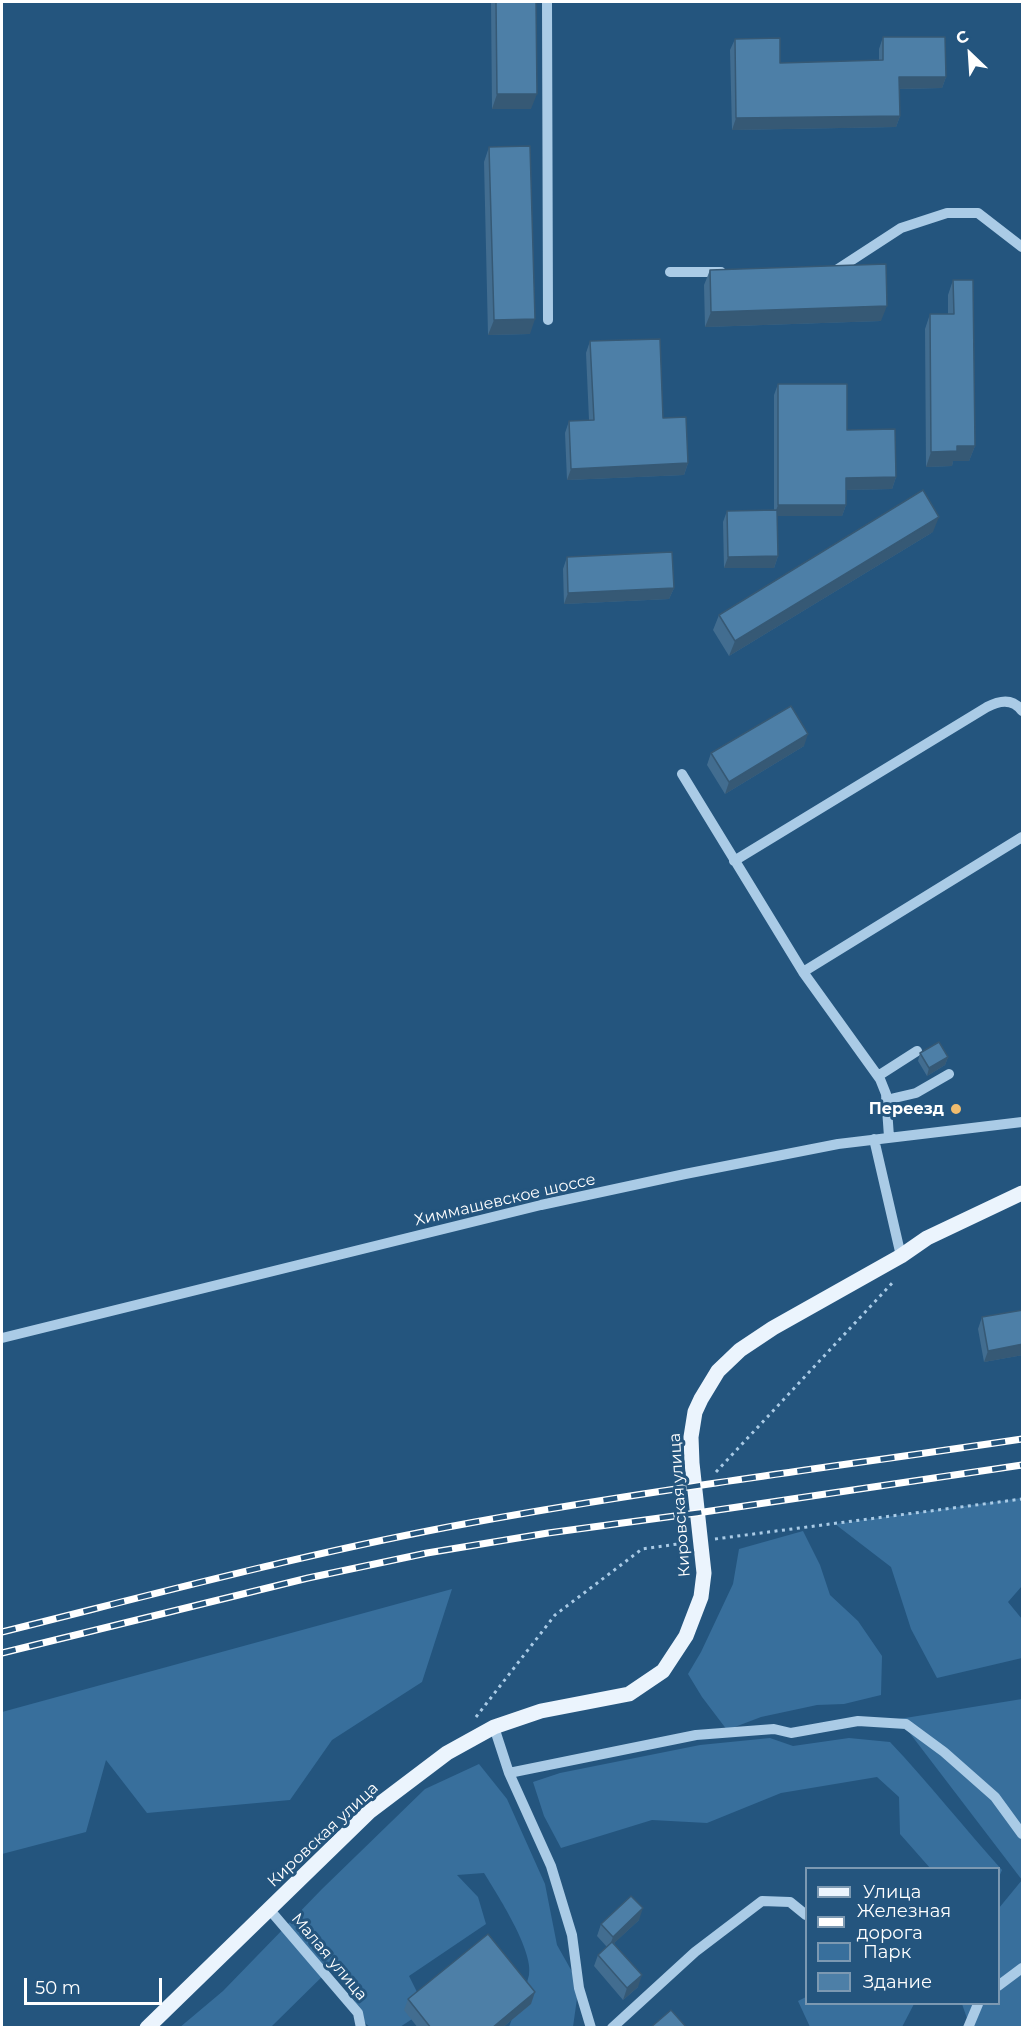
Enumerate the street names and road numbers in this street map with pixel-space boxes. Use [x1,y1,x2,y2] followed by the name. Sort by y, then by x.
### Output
[413,1170,597,1230] street label: Химмашевское шоссе
[665,1432,695,1578] street label: Кировская улица
[264,1779,382,1891] street label: Кировская улица
[287,1909,371,2005] street label: Малая улица

